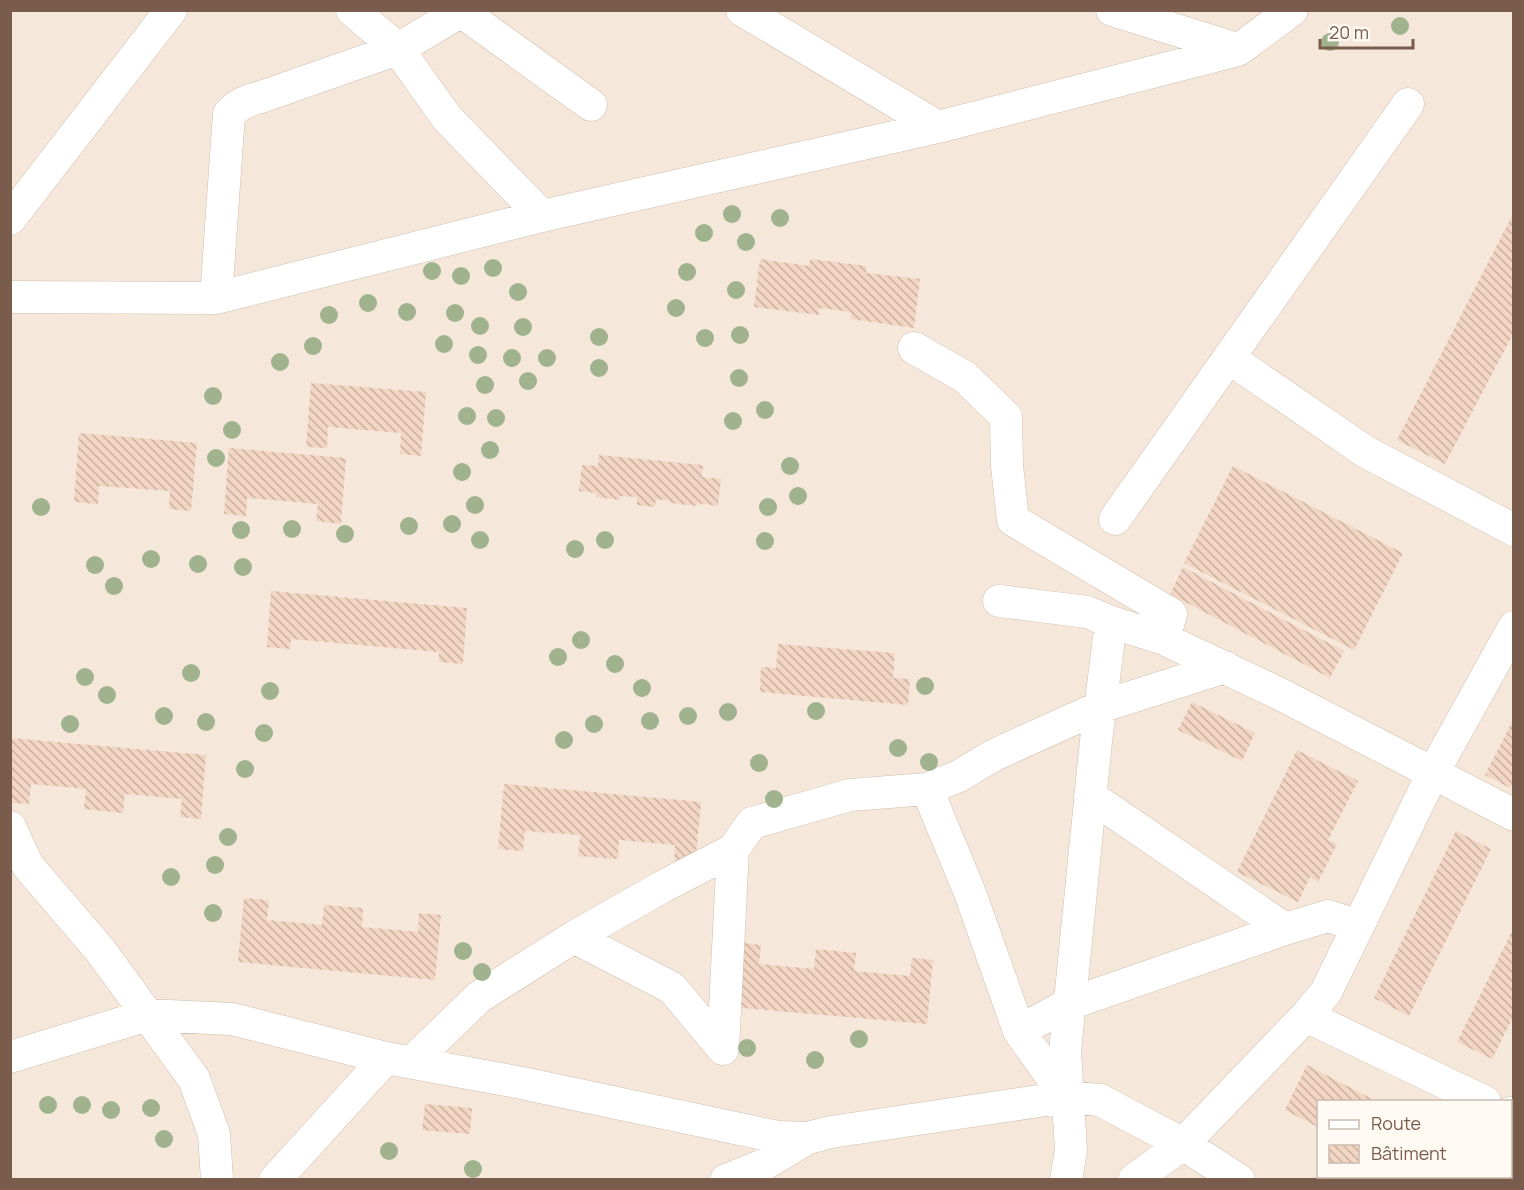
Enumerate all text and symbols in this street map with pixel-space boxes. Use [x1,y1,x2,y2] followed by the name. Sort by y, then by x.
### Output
[1320,12,1413,50] scale bar
[1329,20,1369,44] text: 20 m
[1317,1100,1512,1178] legend
[1371,1111,1421,1135] text: Route
[1371,1141,1447,1165] text: Bâtiment

